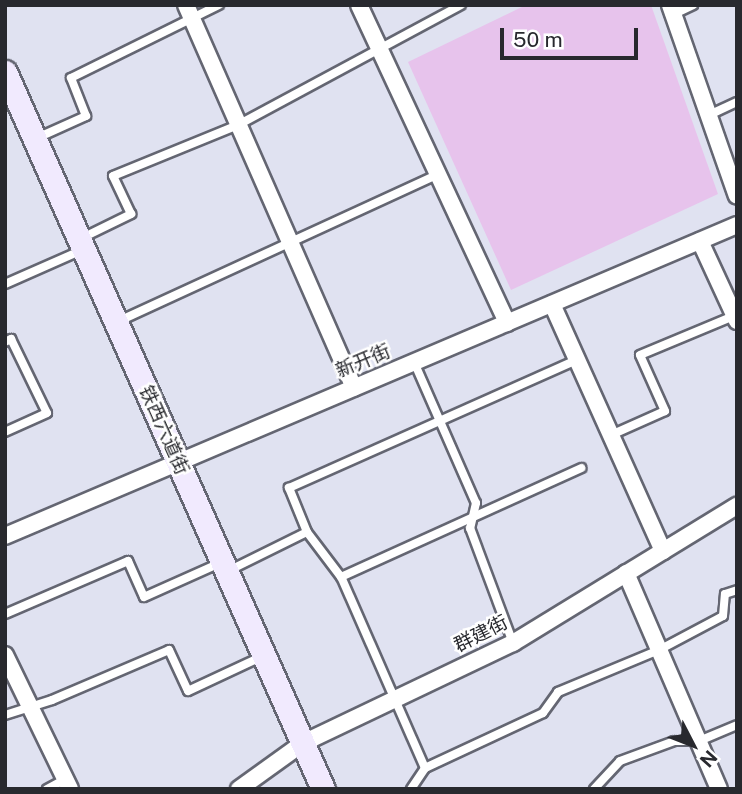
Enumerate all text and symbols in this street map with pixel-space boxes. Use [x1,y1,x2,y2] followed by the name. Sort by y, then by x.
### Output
[504,14,642,58] scale bar
[513,27,563,52] text: 50 m
[332,339,394,383] street label: 新开街
[134,382,194,478] street label: 铁西六道街
[450,611,512,657] street label: 群建街
[658,710,728,780] north arrow
[695,746,722,772] text: N

